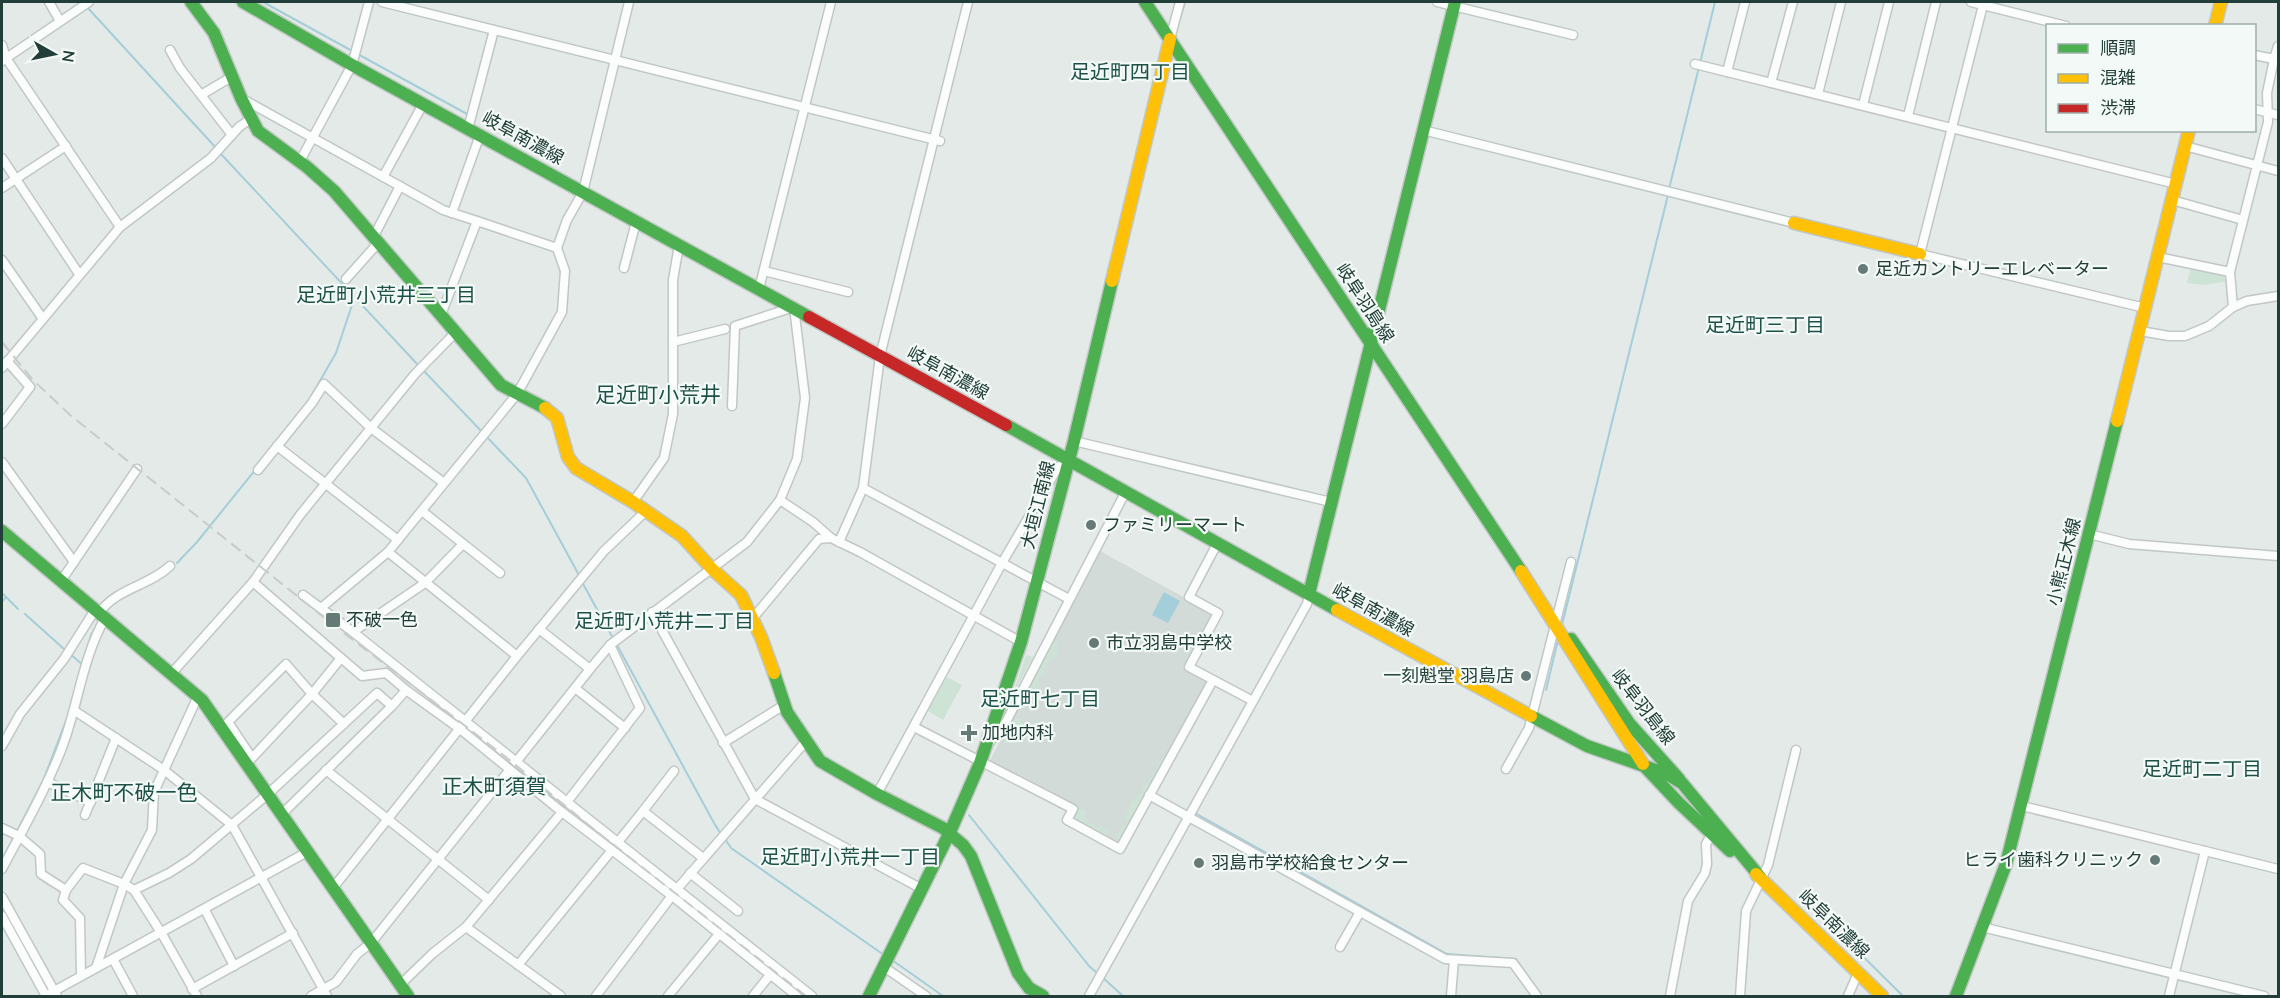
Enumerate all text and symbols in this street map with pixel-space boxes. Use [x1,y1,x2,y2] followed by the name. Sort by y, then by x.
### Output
[24,24,84,84] north arrow
[2046,24,2256,132] legend
[2100,36,2136,60] text: 順調
[56,49,80,64] text: N
[1070,59,1190,86] district label: 足近町四丁目
[2100,66,2136,90] text: 混雑
[2100,96,2136,120] text: 渋滞
[478,106,568,170] street label: 岐阜南濃線
[1875,257,2109,281] place label: 足近カントリーエレベーター
[1330,259,1400,347] street label: 岐阜羽島線
[1856,262,1870,276] marker: 足近カントリーエレベーター
[296,282,476,309] district label: 足近町小荒井三丁目
[1705,312,1825,339] district label: 足近町三丁目
[903,341,993,405] street label: 岐阜南濃線
[595,381,721,409] district label: 足近町小荒井
[1015,458,1061,552] street label: 大垣江南線
[1103,513,1247,537] place label: ファミリーマート
[2041,515,2087,609] street label: 小熊正木線
[1084,518,1098,532] marker: ファミリーマート
[1328,578,1418,642] street label: 岐阜南濃線
[346,608,418,632] place label: 不破一色
[574,608,754,635] district label: 足近町小荒井二丁目
[324,611,342,629] marker: 不破一色
[1106,631,1232,655] place label: 市立羽島中学校
[1087,636,1101,650] marker: 市立羽島中学校
[1383,664,1514,688] place label: 一刻魁堂 羽島店
[1606,664,1680,750] street label: 岐阜羽島線
[1519,669,1533,683] marker: 一刻魁堂 羽島店
[980,686,1100,713] district label: 足近町七丁目
[982,721,1054,745] place label: 加地内科
[960,724,978,742] marker: 加地内科
[2142,756,2262,783] district label: 足近町二丁目
[442,773,547,801] district label: 正木町須賀
[51,779,198,807] district label: 正木町不破一色
[760,844,940,871] district label: 足近町小荒井一丁目
[1963,848,2143,872] place label: ヒライ歯科クリニック
[1211,851,1409,875] place label: 羽島市学校給食センター
[2148,853,2162,867] marker: ヒライ歯科クリニック
[1192,856,1206,870] marker: 羽島市学校給食センター
[1793,884,1875,964] street label: 岐阜南濃線

